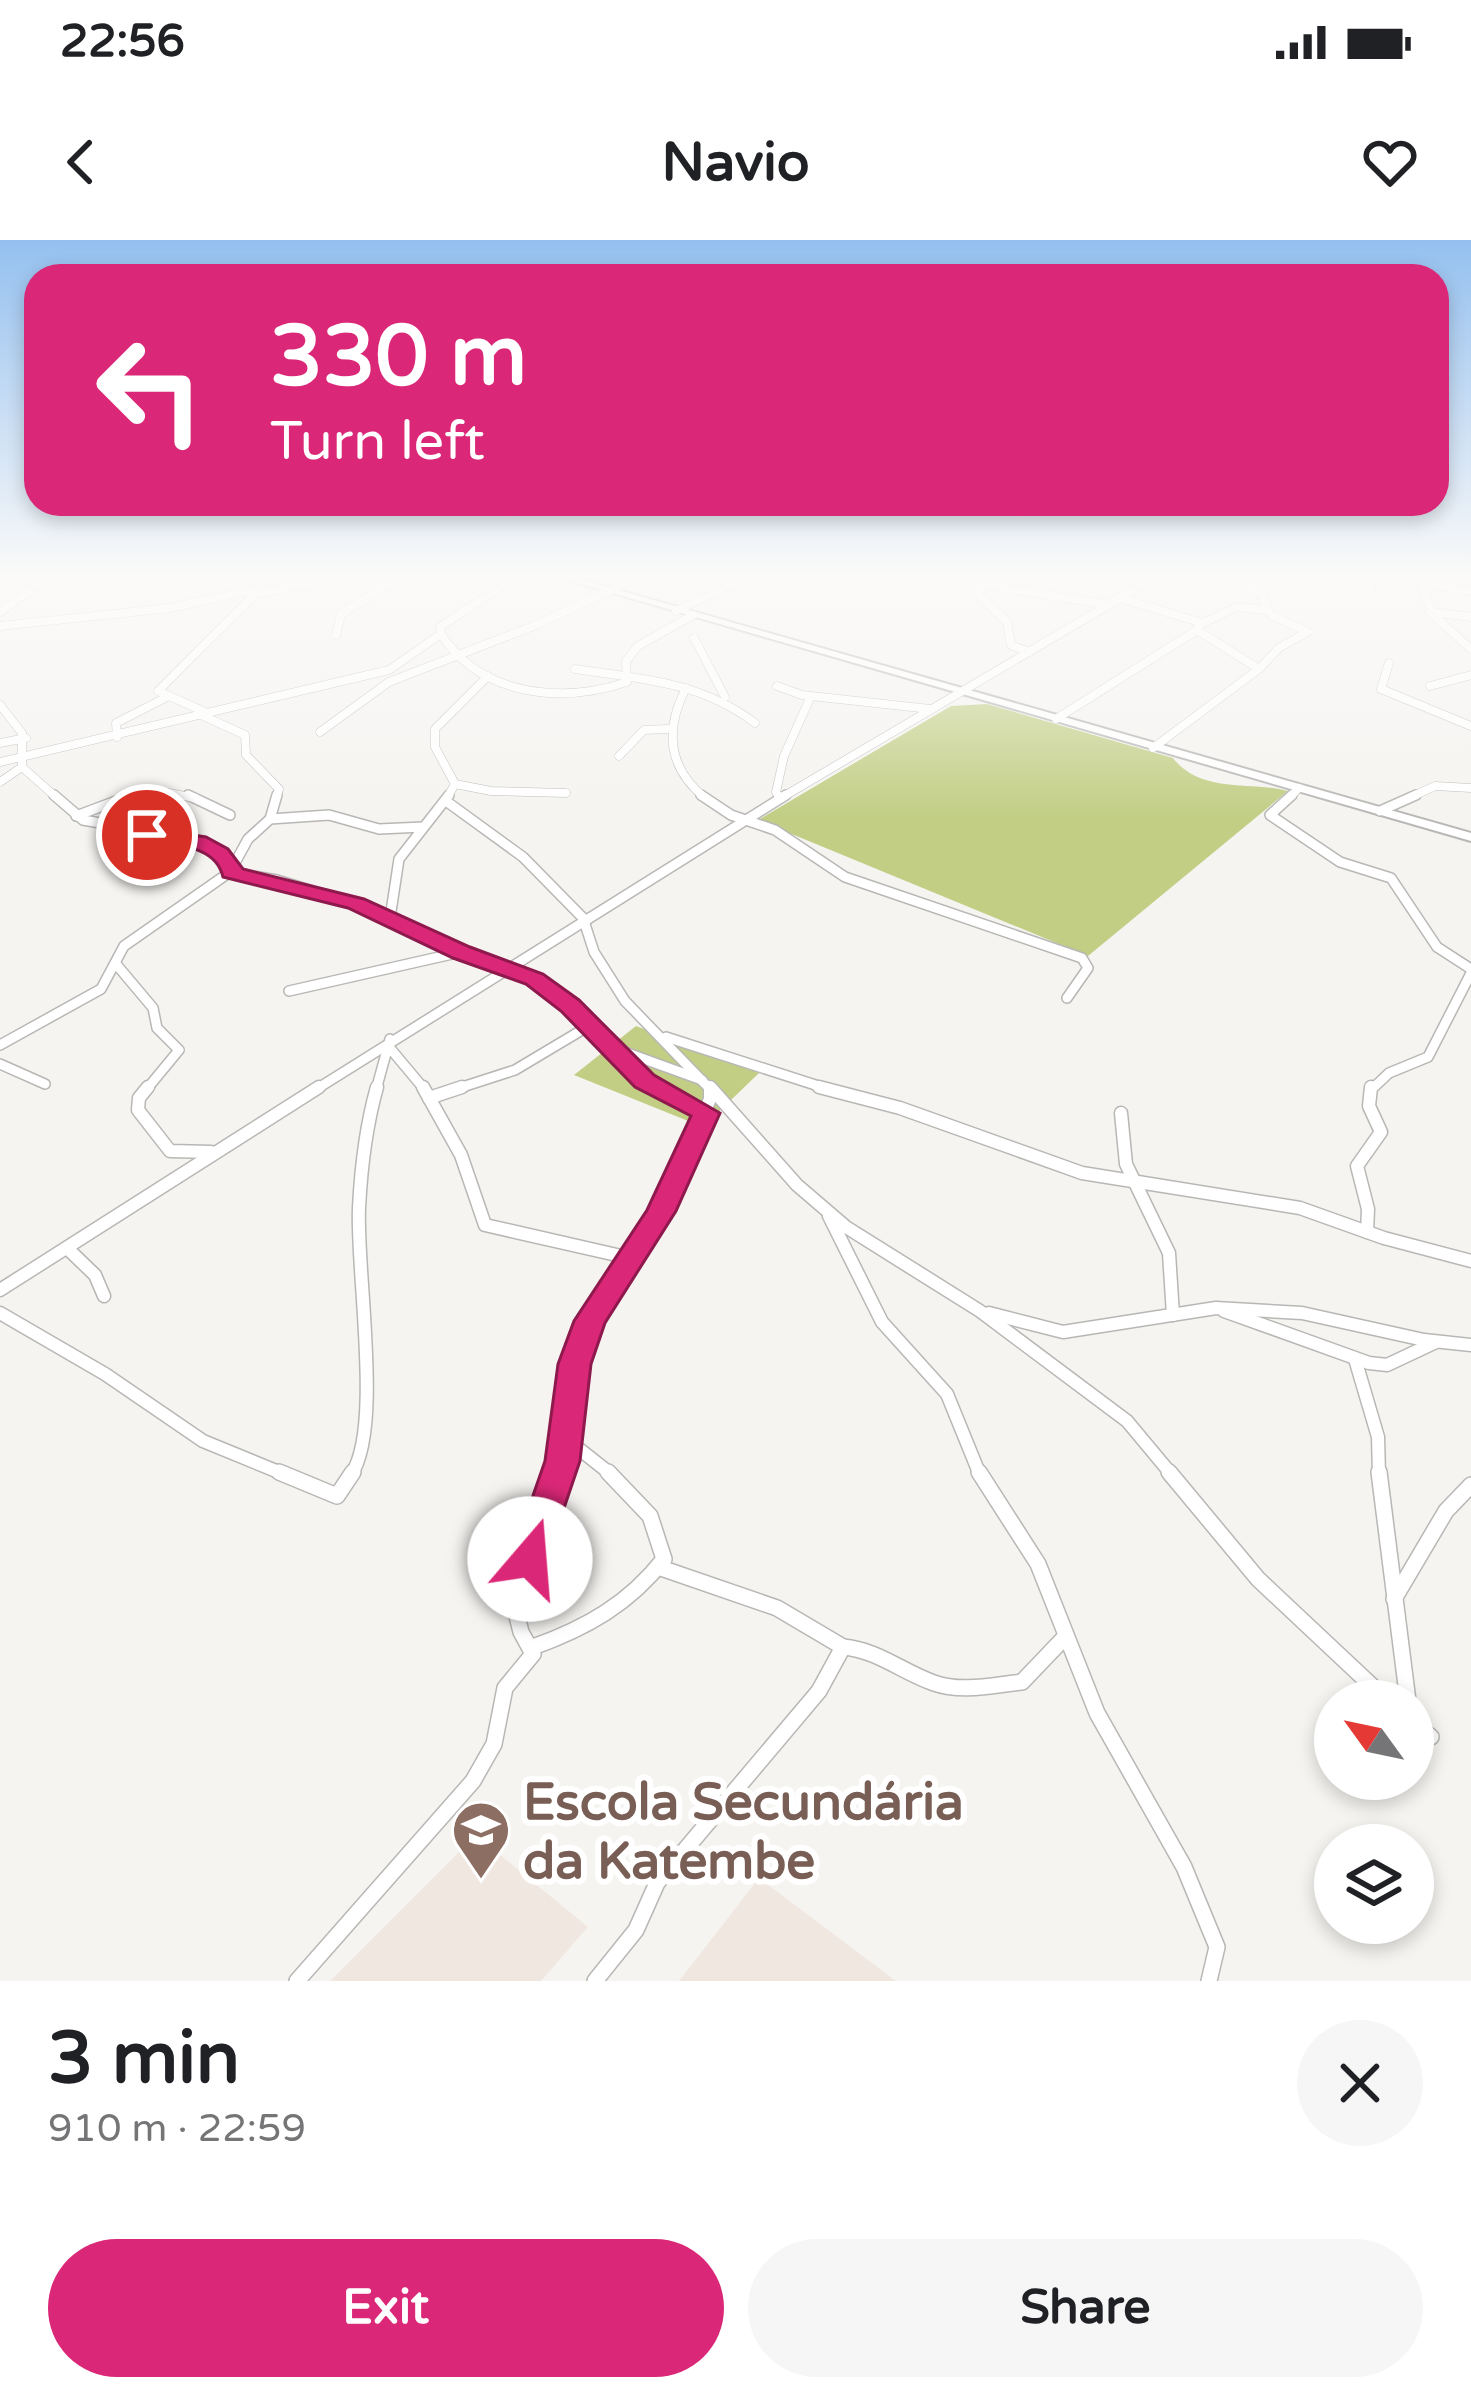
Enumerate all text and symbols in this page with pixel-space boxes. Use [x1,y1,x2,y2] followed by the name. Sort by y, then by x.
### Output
[60,15,185,69] text: 22:56
[48,129,114,195] icon: back
[1357,129,1423,195] icon: heart
[661,130,810,195] text: Navio
[270,307,527,408] text: 330 m
[72,312,228,468] icon: left
[270,409,485,474] text: Turn left
[96,784,198,886] pin
[114,802,180,868] icon: arrive
[467,1496,593,1622] position arrow
[1314,1680,1434,1800] north arrow
[1314,1680,1434,1944] map controls
[523,1772,964,1893] place label: Escola Secundária da Katembe
[450,1799,512,1881] school or university icon: Escola Secundária da Katembe
[1314,1824,1434,1944] button: layers
[48,2016,240,2103] text: 3 min
[1297,2020,1423,2146] button: close
[48,2105,306,2152] text: 910 m · 22:59
[48,2239,724,2377] button: Exit
[748,2239,1423,2377] button: Share

